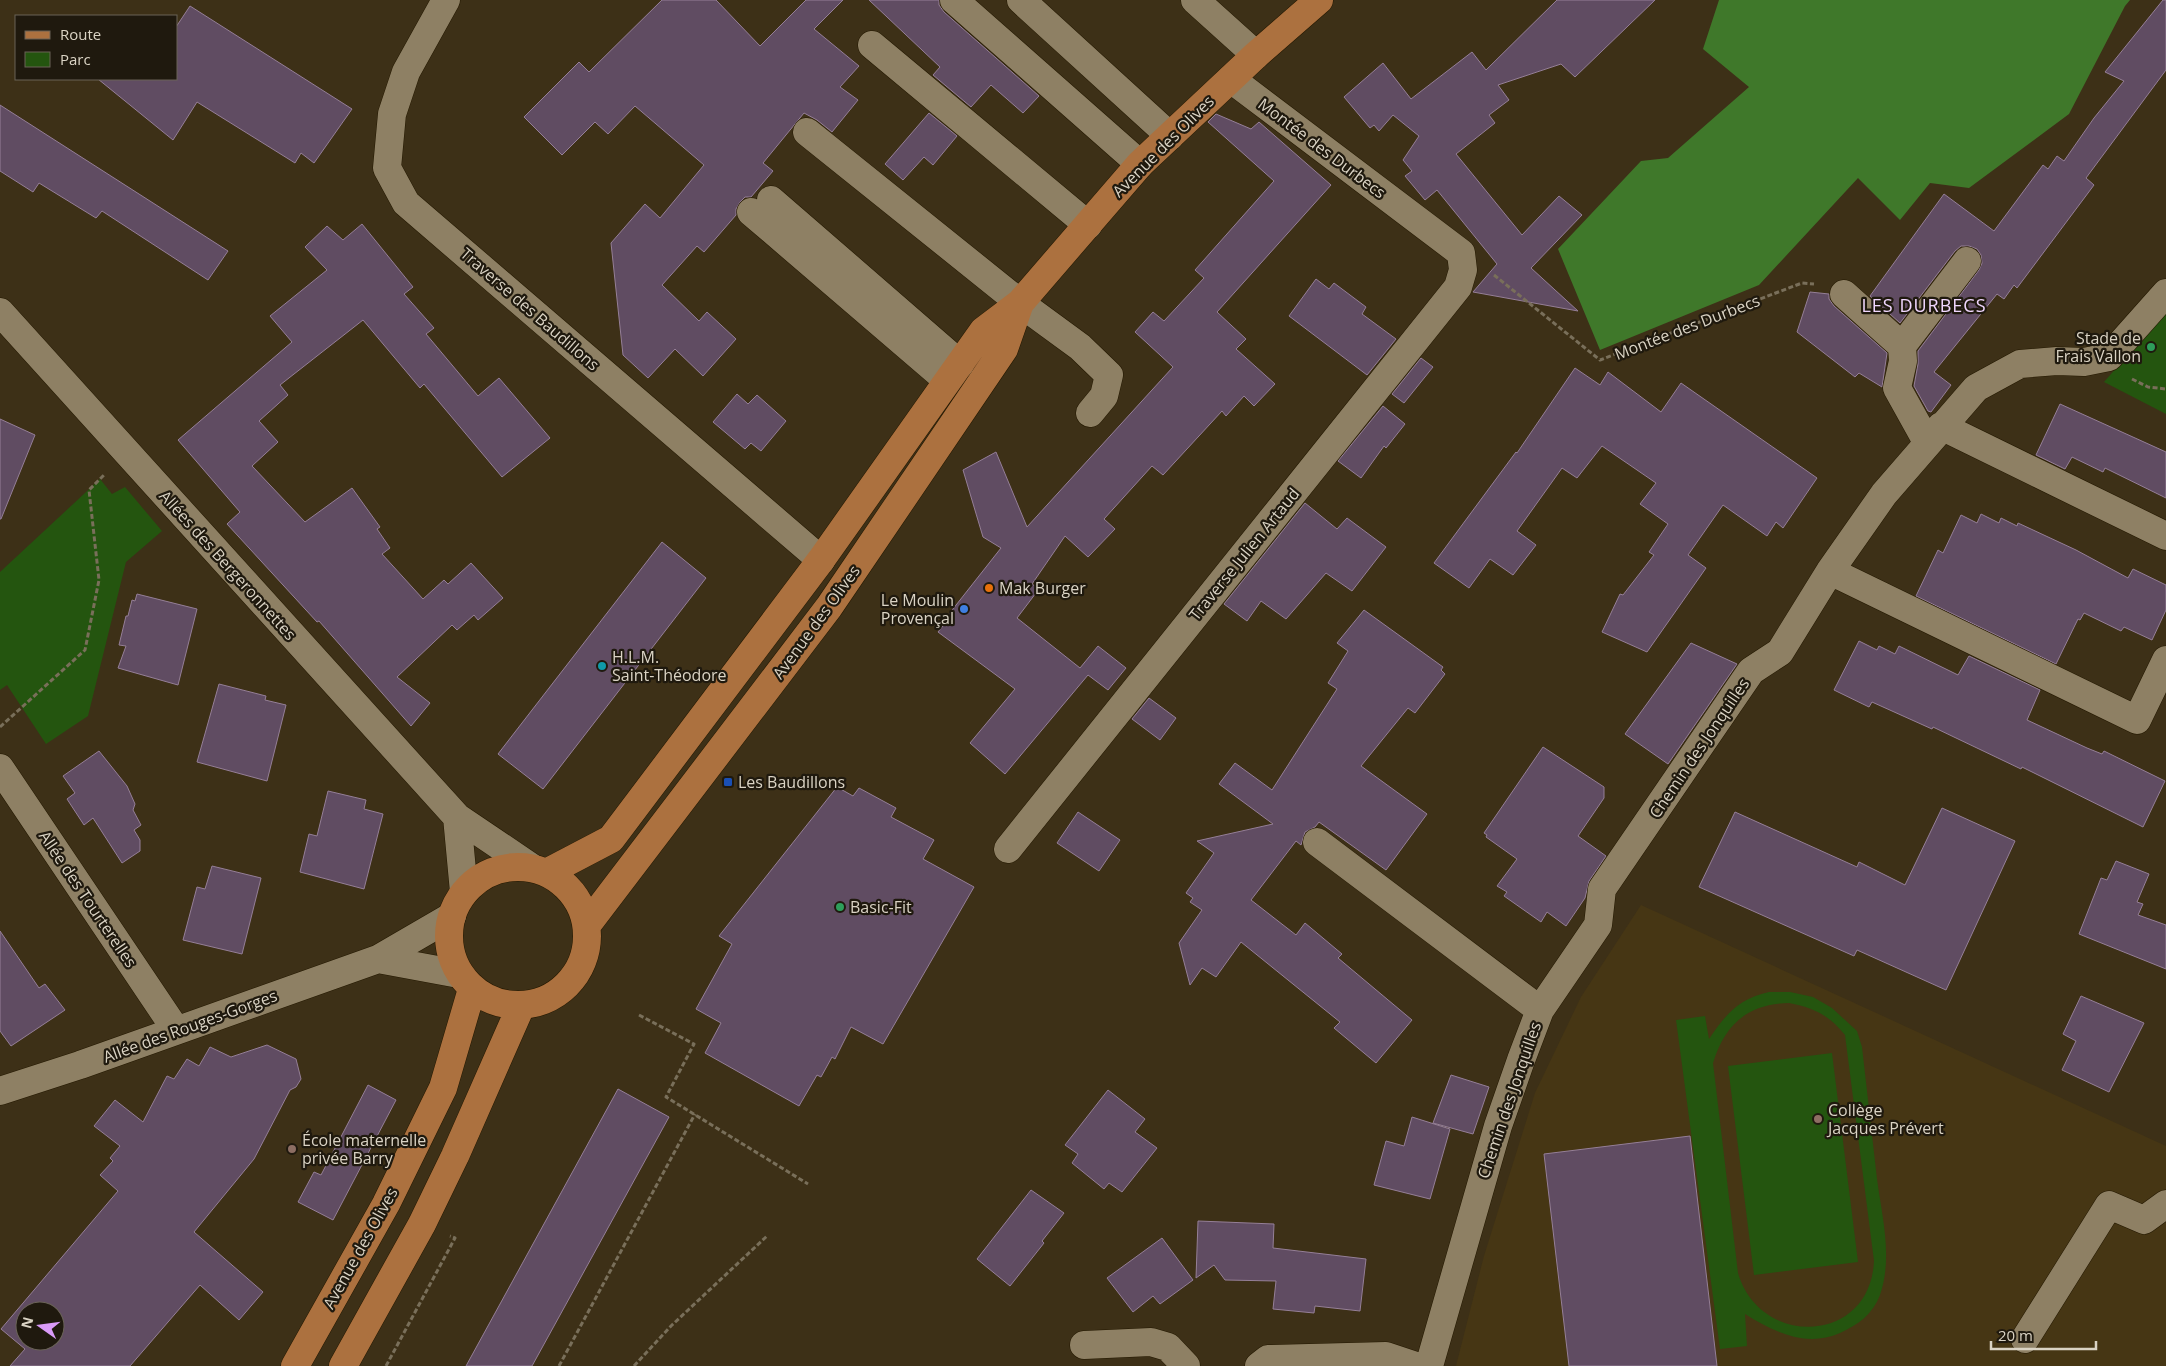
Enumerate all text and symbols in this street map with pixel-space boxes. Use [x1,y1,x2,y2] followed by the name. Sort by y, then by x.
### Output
[15,15,178,80] legend
[60,24,101,44] text: Route
[60,49,91,69] text: Parc
[1107,90,1219,202] street label: Avenue des Olives
[1254,93,1390,203] street label: Montée des Durbecs
[456,243,604,375] street label: Traverse des Baudillons
[1611,289,1763,365] street label: Montée des Durbecs
[1861,293,1987,317] district label: LES DURBECS
[2056,327,2141,367] place label: Stade de Frais Vallon
[2145,341,2157,353] marker: Stade de Frais Vallon
[1184,483,1304,625] street label: Traverse Julien Artaud
[155,485,301,645] street label: Allées des Bergeronnettes
[767,561,865,683] street label: Avenue des Olives
[999,577,1086,599] place label: Mak Burger
[983,582,995,594] marker: Mak Burger
[881,589,954,629] place label: Le Moulin Provençal
[958,603,970,615] marker: Le Moulin Provençal
[612,646,727,686] place label: H.L.M. Saint-Théodore
[596,660,608,672] marker: H.L.M. Saint-Théodore
[1644,674,1754,822] street label: Chemin des Jonquilles
[738,771,845,793] place label: Les Baudillons
[722,776,734,788] marker: Les Baudillons
[34,826,142,972] street label: Allée des Tourterelles
[850,896,912,918] place label: Basic-Fit
[834,901,846,913] marker: Basic-Fit
[100,984,280,1068] street label: Allée des Rouges-Gorges
[1472,1019,1546,1181] street label: Chemin des Jonquilles
[1826,1099,1944,1139] place label: Collège Jacques Prévert
[1812,1113,1824,1125] marker: Collège Jacques Prévert
[302,1129,426,1169] place label: École maternelle privée Barry
[286,1143,298,1155] marker: École maternelle privée Barry
[318,1183,402,1313] street label: Avenue des Olives
[15,1301,65,1351] north arrow
[16,1315,37,1331] text: N
[1991,1318,2096,1350] scale bar
[1998,1325,2033,1345] text: 20 m

